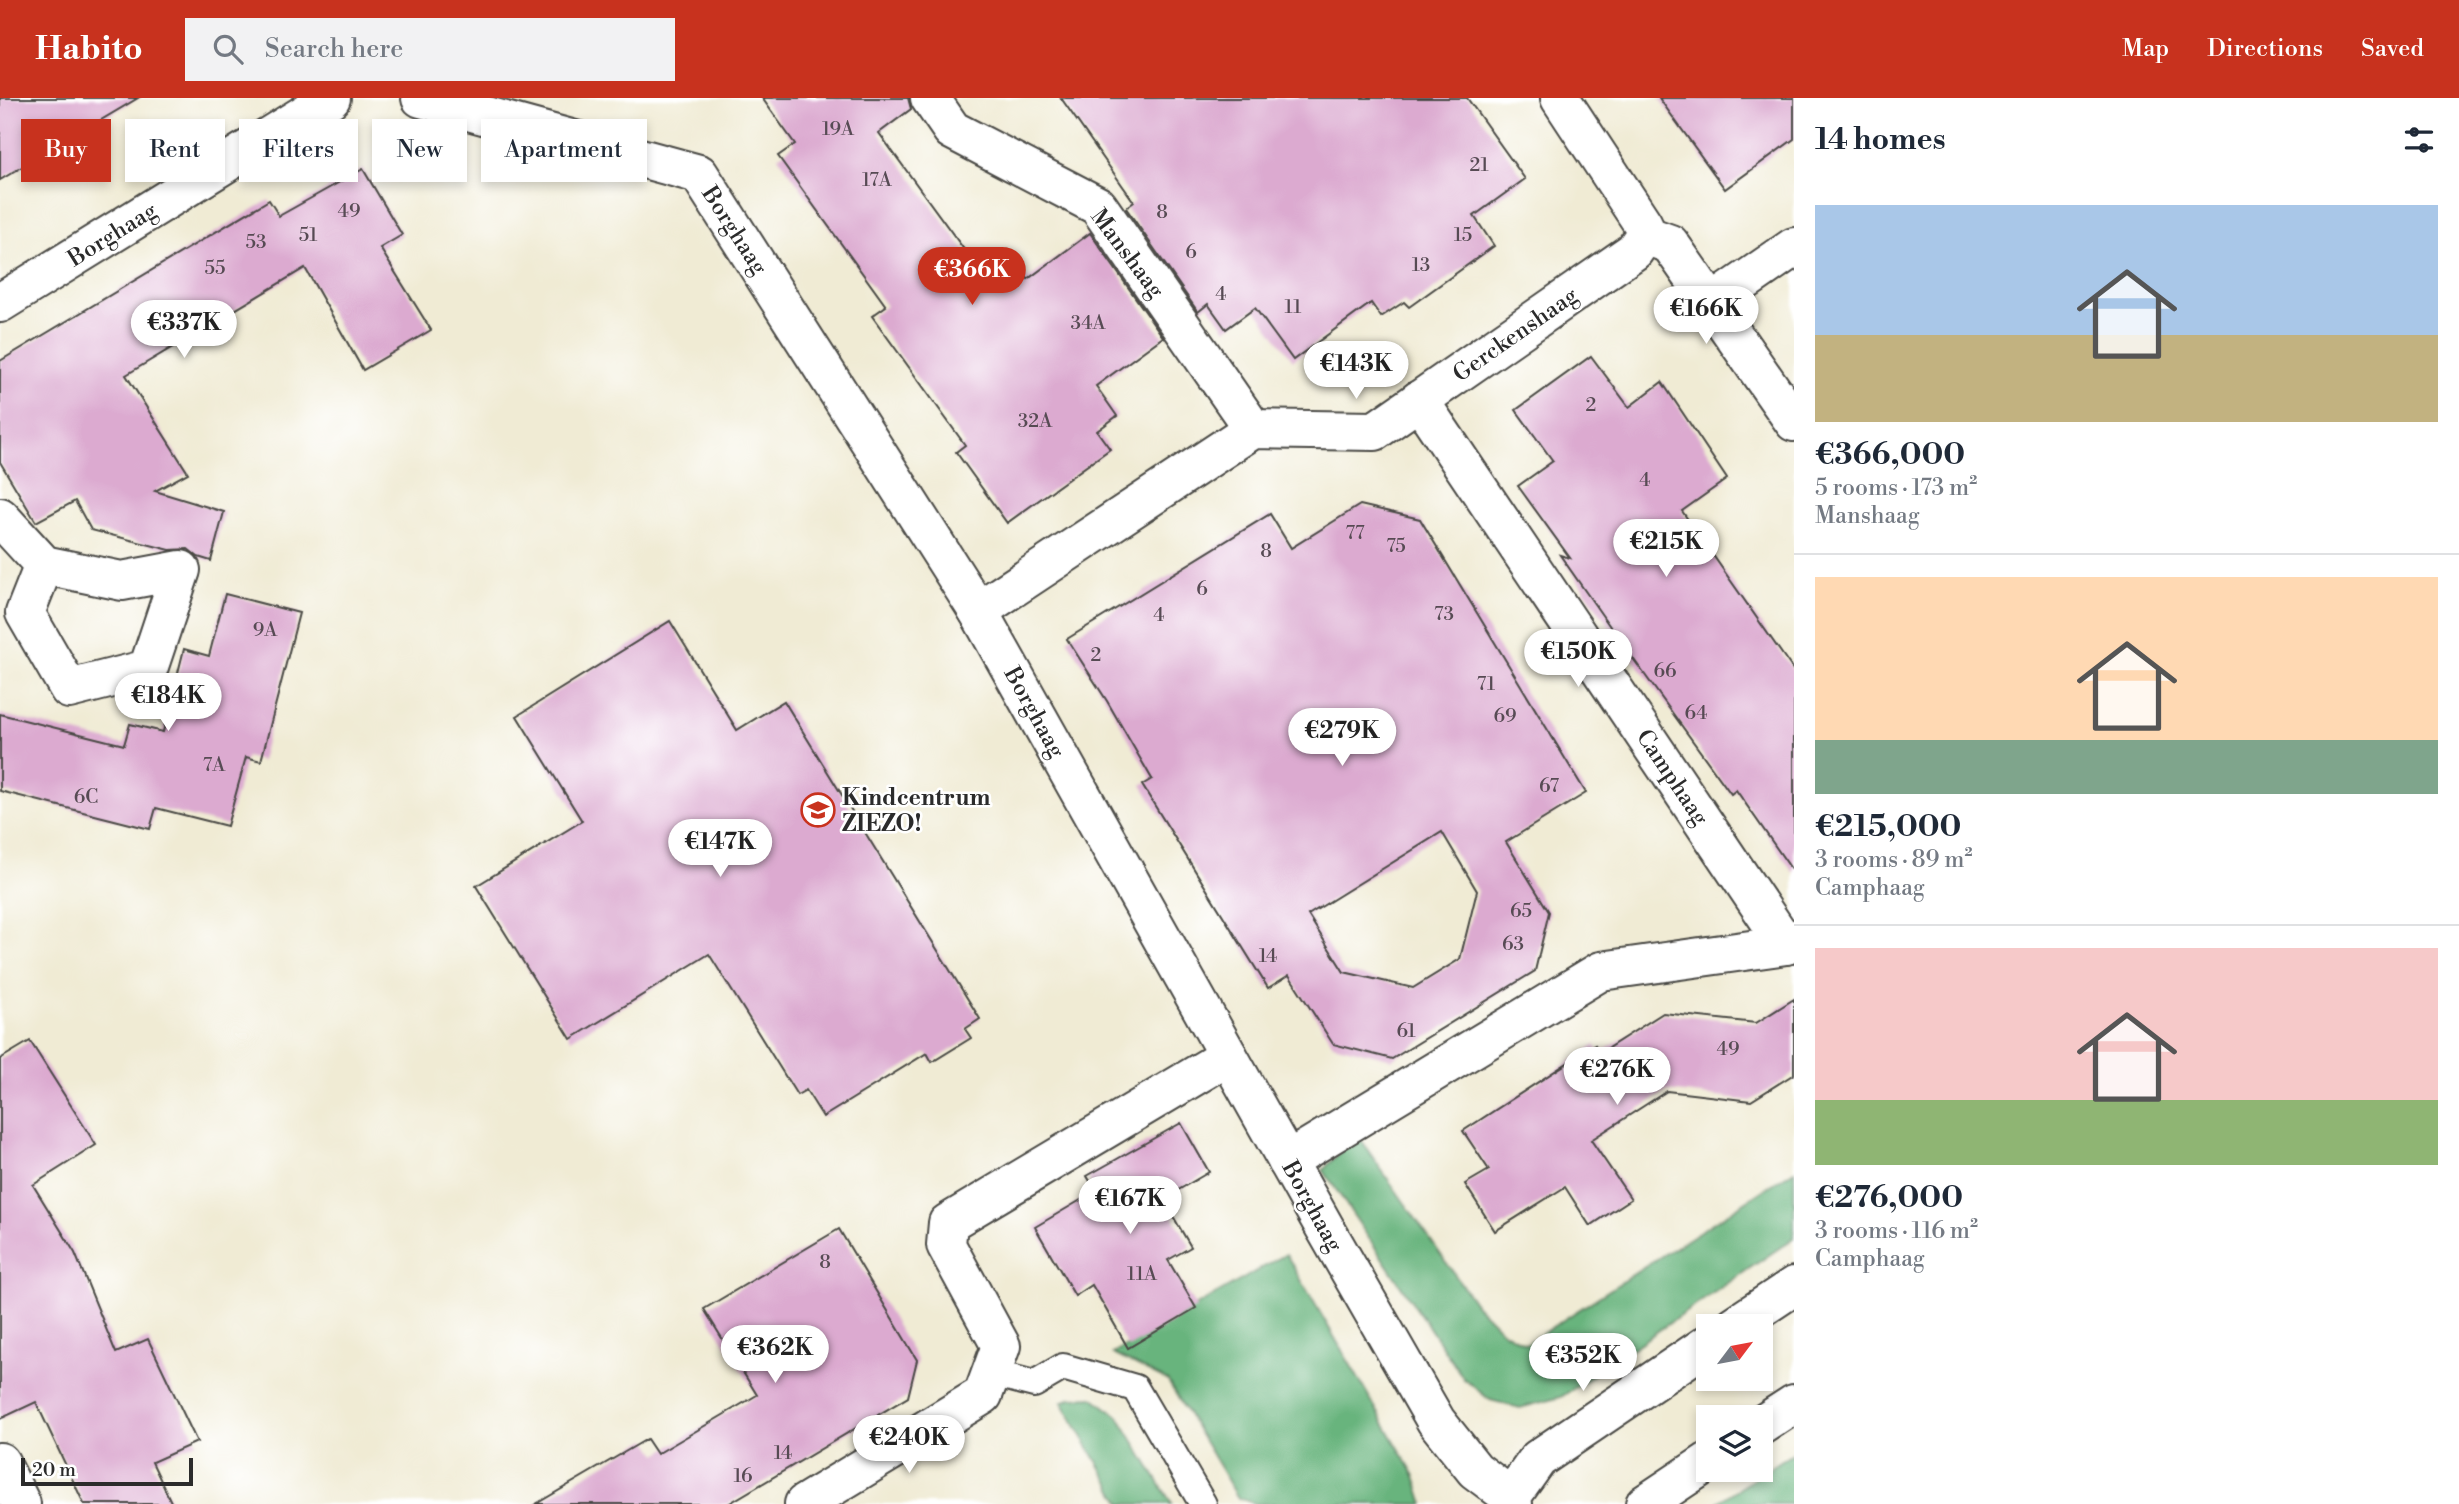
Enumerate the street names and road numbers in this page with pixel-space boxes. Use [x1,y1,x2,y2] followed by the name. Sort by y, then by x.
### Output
[695,180,773,280] street label: Borghaag
[62,197,162,274] street label: Borghaag
[1085,203,1170,304] street label: Manshaag
[1448,281,1583,388] street label: Gerckenshaag
[997,661,1071,763] street label: Borghaag
[1630,724,1714,831] street label: Camphaag
[1275,1155,1349,1257] street label: Borghaag

